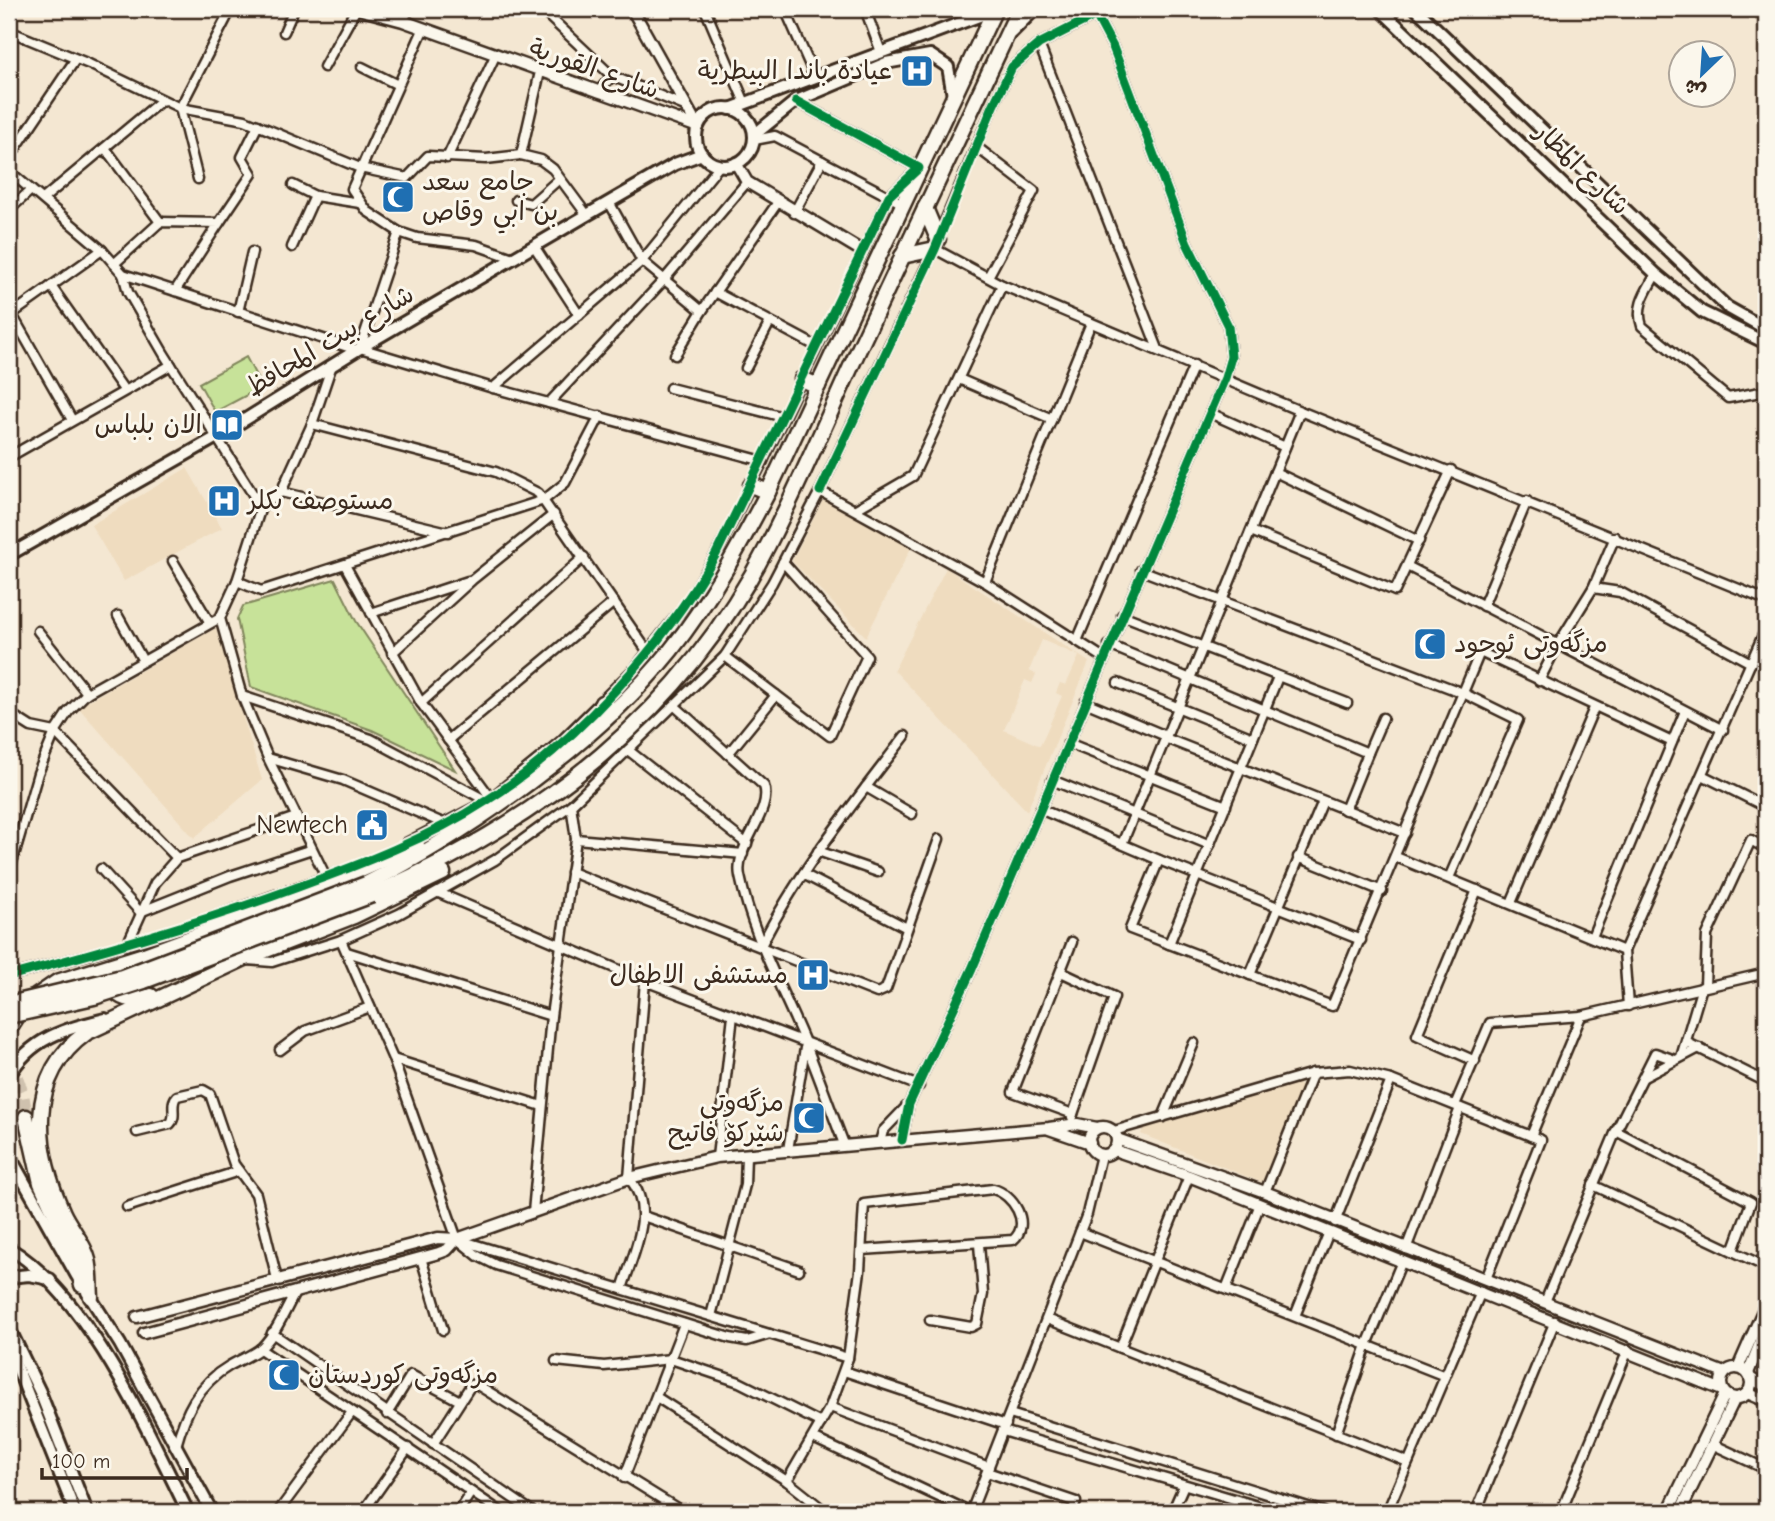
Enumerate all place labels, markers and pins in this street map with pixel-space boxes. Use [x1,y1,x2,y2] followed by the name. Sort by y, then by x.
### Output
[898,52,936,90] hospital icon: عيادة باندا البيطرية
[698,56,892,86] place label: عيادة باندا البيطرية
[422,167,558,234] place label: جامع سعد بن ابي وقاص
[379,178,417,216] mosque icon: جامع سعد بن ابي وقاص
[208,406,246,444] library icon: الان بلباس
[94,410,202,440] place label: الان بلباس
[205,482,243,520] hospital icon: مستوصف بكلر
[246,486,393,516] place label: مستوصف بكلر
[1411,625,1449,663] mosque icon: مزگەوتی ئوحود
[1454,628,1608,660] place label: مزگەوتی ئوحود
[353,806,391,844] public building icon: Newtech
[256,810,348,840] place label: Newtech
[794,956,832,994] hospital icon: مستشفى الاطفال
[610,960,788,991] place label: مستشفى الاطفال
[668,1087,784,1150] place label: مزگەوتی شێرکۆ فاتیح
[790,1099,828,1137] mosque icon: مزگەوتی شێرکۆ فاتیح
[265,1356,303,1394] mosque icon: مزگەوتی کوردستان
[308,1359,498,1391] place label: مزگەوتی کوردستان

